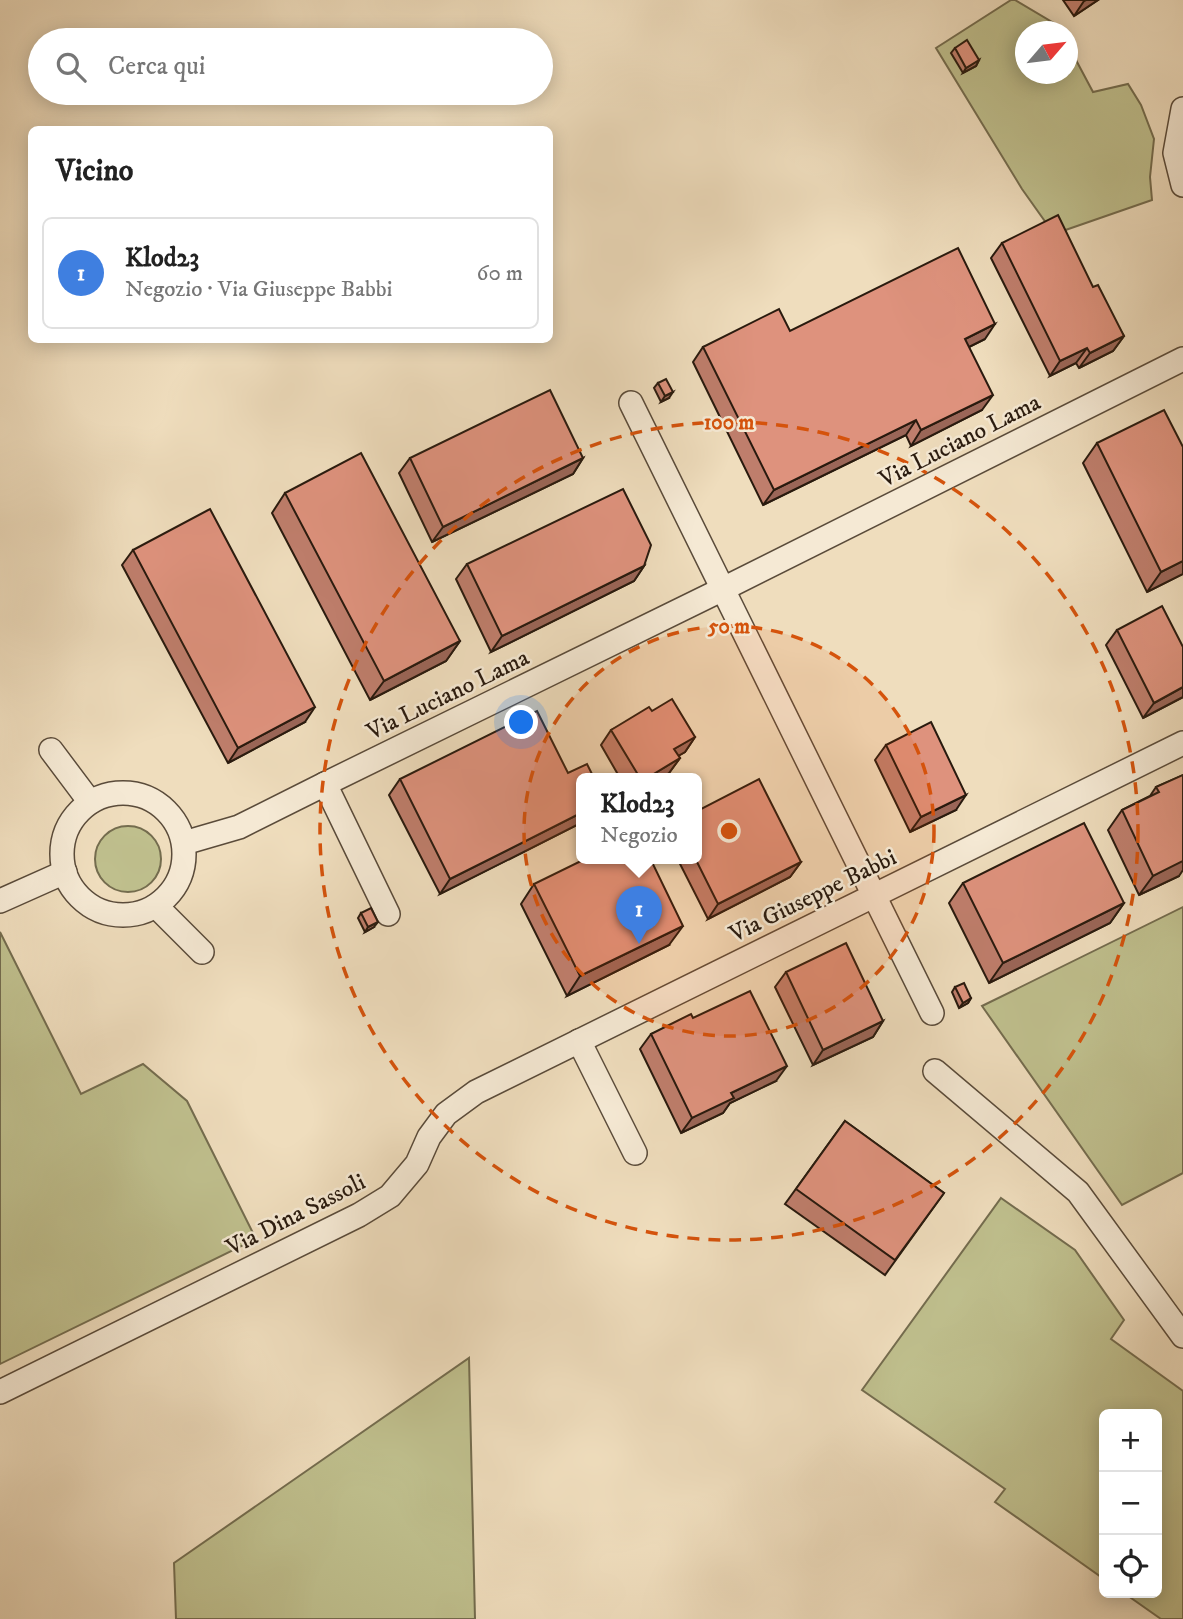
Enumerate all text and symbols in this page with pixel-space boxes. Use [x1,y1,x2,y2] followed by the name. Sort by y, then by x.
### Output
[1015,21,1078,84] north arrow
[28,28,553,105] search box
[52,48,90,86] icon: search
[108,50,206,83] text: Cerca qui
[56,153,133,190] text: Vicino
[125,242,199,275] text: Klod23
[77,259,85,288] text: 1
[476,259,523,288] text: 60 m
[125,275,392,304] text: Negozio · Via Giuseppe Babbi
[873,387,1046,495] street label: Via Luciano Lama
[704,410,754,436] text: 100 m
[707,614,750,640] text: 50 m
[361,642,535,748] street label: Via Luciano Lama
[504,705,538,739] your location
[576,773,702,864] popup
[600,788,674,821] text: Klod23
[717,819,741,843] centre of rings
[600,821,678,850] text: Negozio
[724,843,901,950] street label: Via Giuseppe Babbi
[616,886,662,944] pin: 1
[220,1167,371,1263] street label: Via Dina Sassoli
[1099,1409,1162,1598] map controls
[1099,1409,1162,1472] button: +
[1099,1472,1162,1535] button: −
[1099,1535,1162,1598] button: locate

